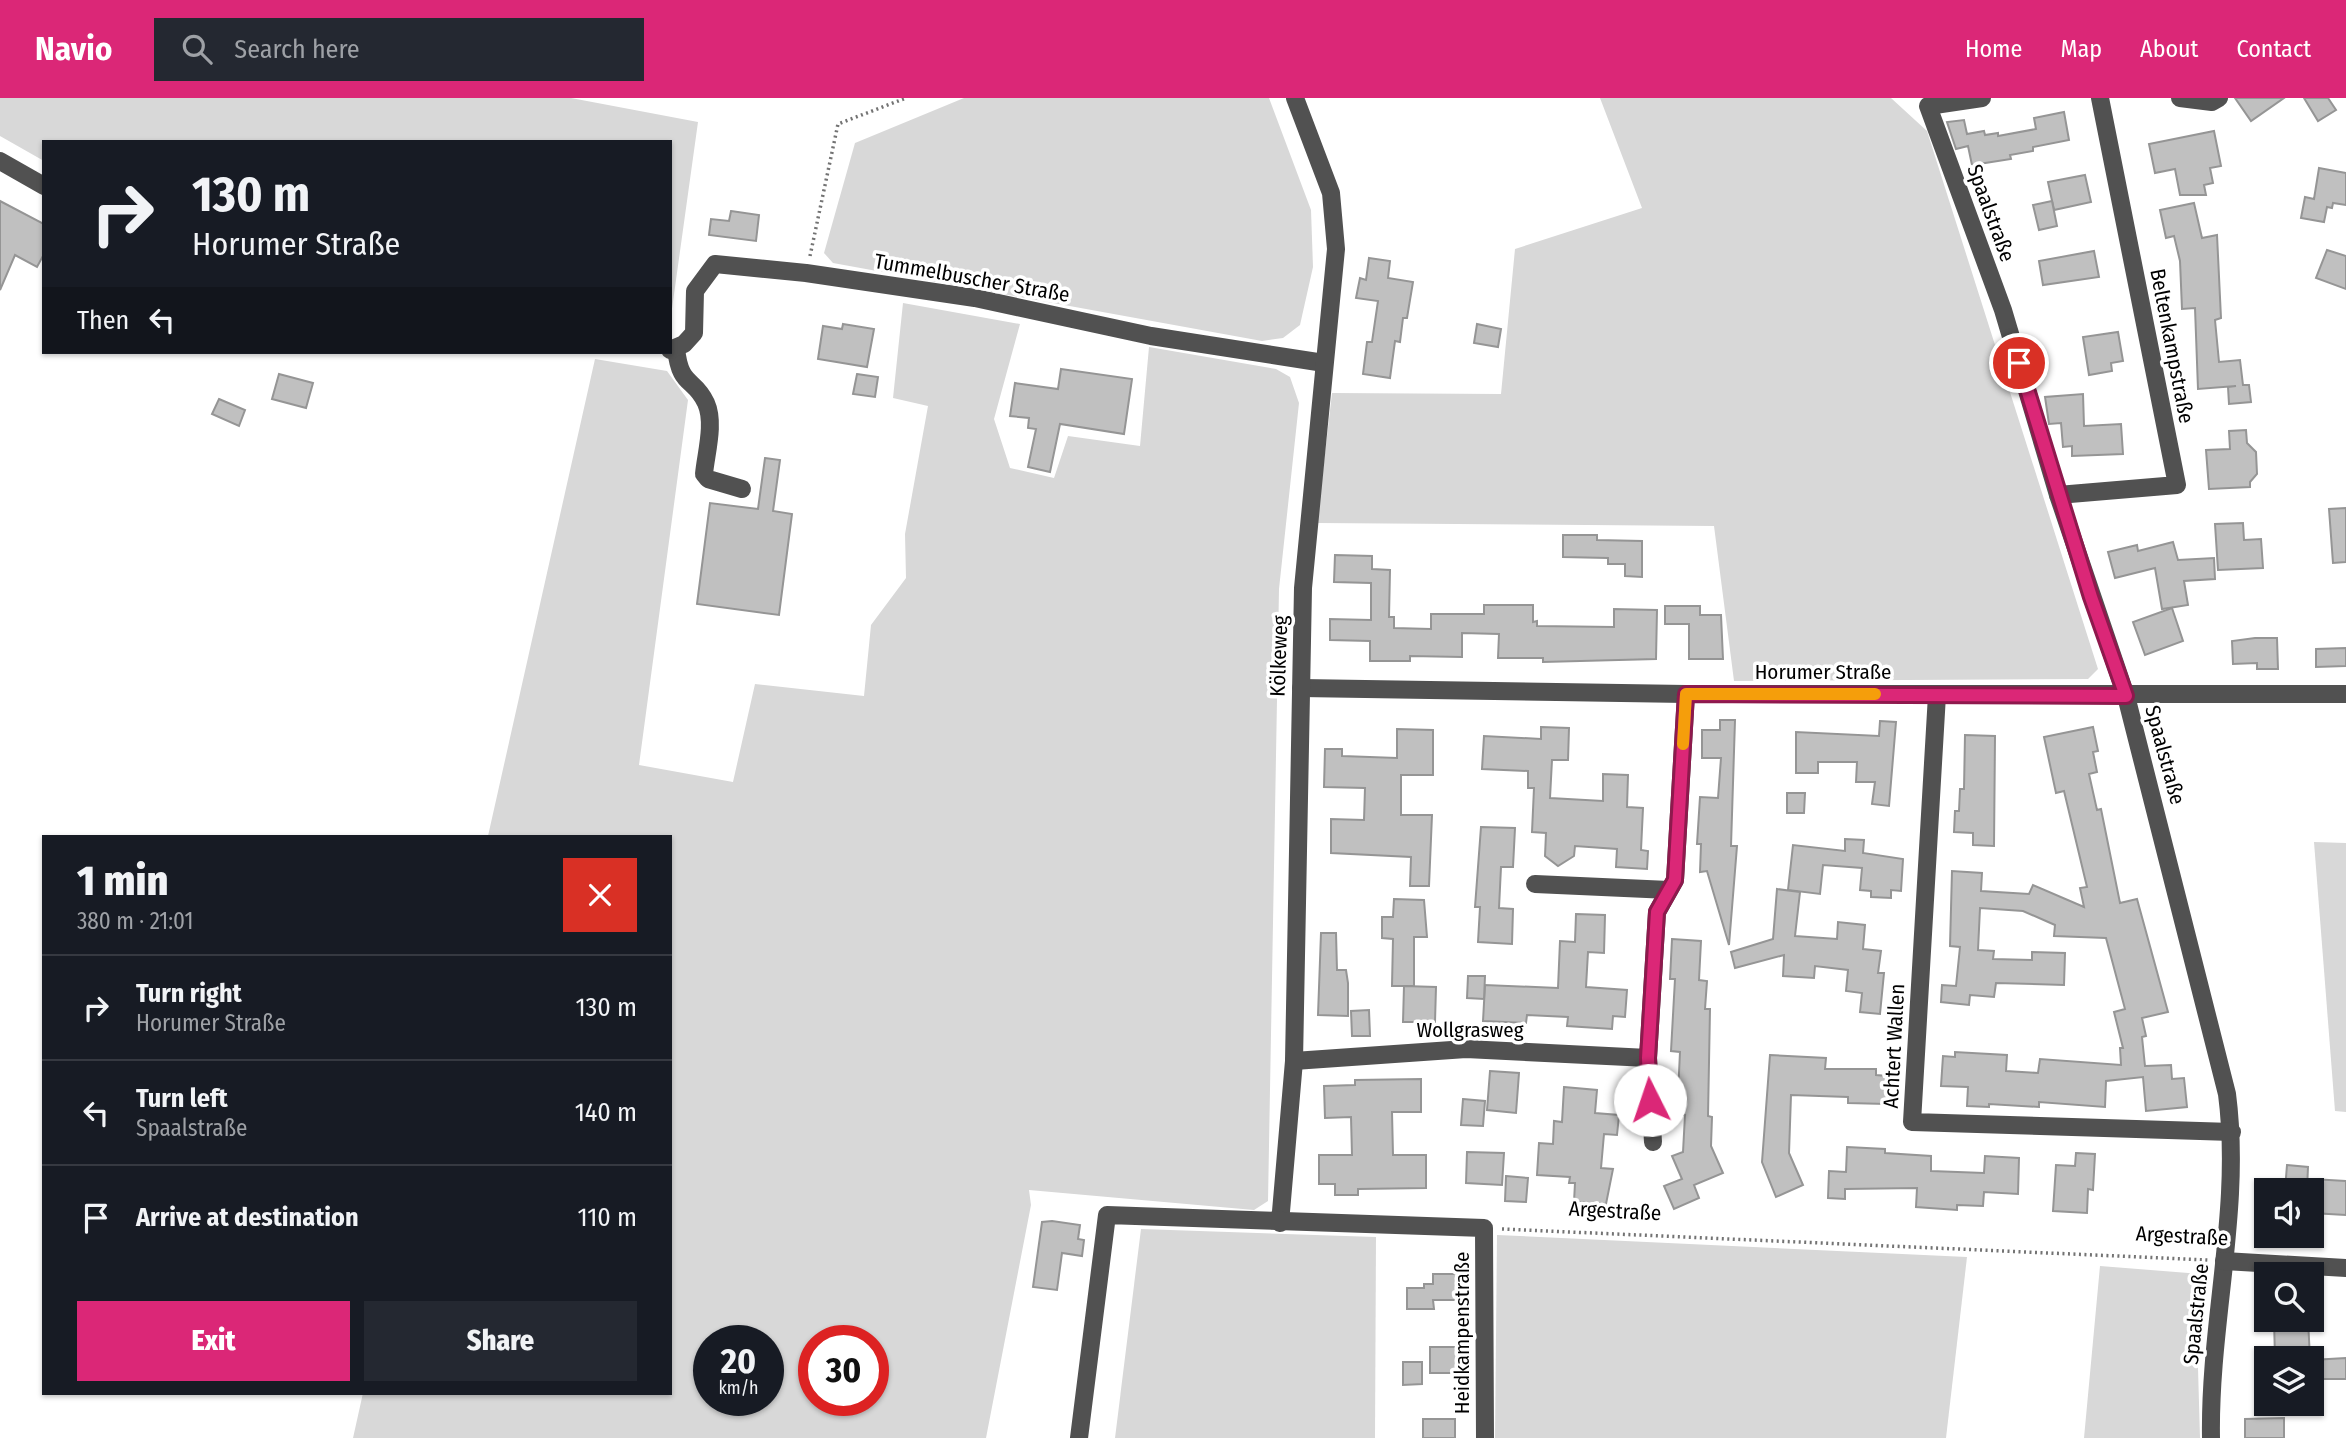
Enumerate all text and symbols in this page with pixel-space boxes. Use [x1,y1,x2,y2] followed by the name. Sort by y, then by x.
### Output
[154,18,644,81] search box
[35,29,112,69] text: Navio
[178,30,216,68] icon: search
[234,34,360,65] text: Search here
[1965,35,2022,63] text: Home
[2060,35,2102,63] text: Map
[2140,35,2198,63] text: About
[2236,35,2311,63] text: Contact
[1961,161,2021,265] street label: Spaalstraße
[192,165,310,224] text: 130 m
[77,168,168,259] icon: right
[192,225,400,263] text: Horumer Straße
[872,248,1072,308] street label: Tummelbuscher Straße
[2144,267,2200,425] street label: Beltenkampstraße
[143,301,181,339] icon: left
[77,305,129,336] text: Then
[1989,333,2049,393] pin
[2000,344,2038,382] icon: arrive
[1265,615,1293,697] street label: Kölkeweg
[1755,659,1891,685] street label: Horumer Straße
[2139,703,2191,807] street label: Spaalstraße
[77,856,168,906] text: 1 min
[563,858,637,932] button: close
[77,907,194,935] text: 380 m · 21:01
[136,978,242,1009] text: Turn right
[1878,983,1910,1109] street label: Achtert Wallen
[77,989,115,1027] icon: right
[575,992,637,1023] text: 130 m
[136,1009,286,1037] text: Horumer Straße
[1416,1017,1524,1043] street label: Wollgrasweg
[1613,1063,1687,1137] position arrow
[136,1083,228,1114] text: Turn left
[77,1094,115,1132] icon: left
[575,1097,637,1128] text: 140 m
[136,1114,247,1142] text: Spaalstraße
[2254,1178,2324,1416] map controls
[2254,1178,2324,1248] button: sound
[1568,1196,1662,1226] street label: Argestraße
[77,1199,115,1237] icon: arrive
[136,1202,359,1233] text: Arrive at destination
[577,1202,637,1233] text: 110 m
[2135,1221,2229,1251] street label: Argestraße
[1449,1252,1475,1414] street label: Heidkampenstraße
[2178,1262,2214,1366] street label: Spaalstraße
[2254,1262,2324,1332] button: search
[77,1301,350,1381] button: Exit
[364,1301,637,1381] button: Share
[798,1325,889,1416] speed limit sign: 30
[721,1340,756,1382] text: 20
[2254,1346,2324,1416] button: layers
[718,1377,759,1399] text: km/h

